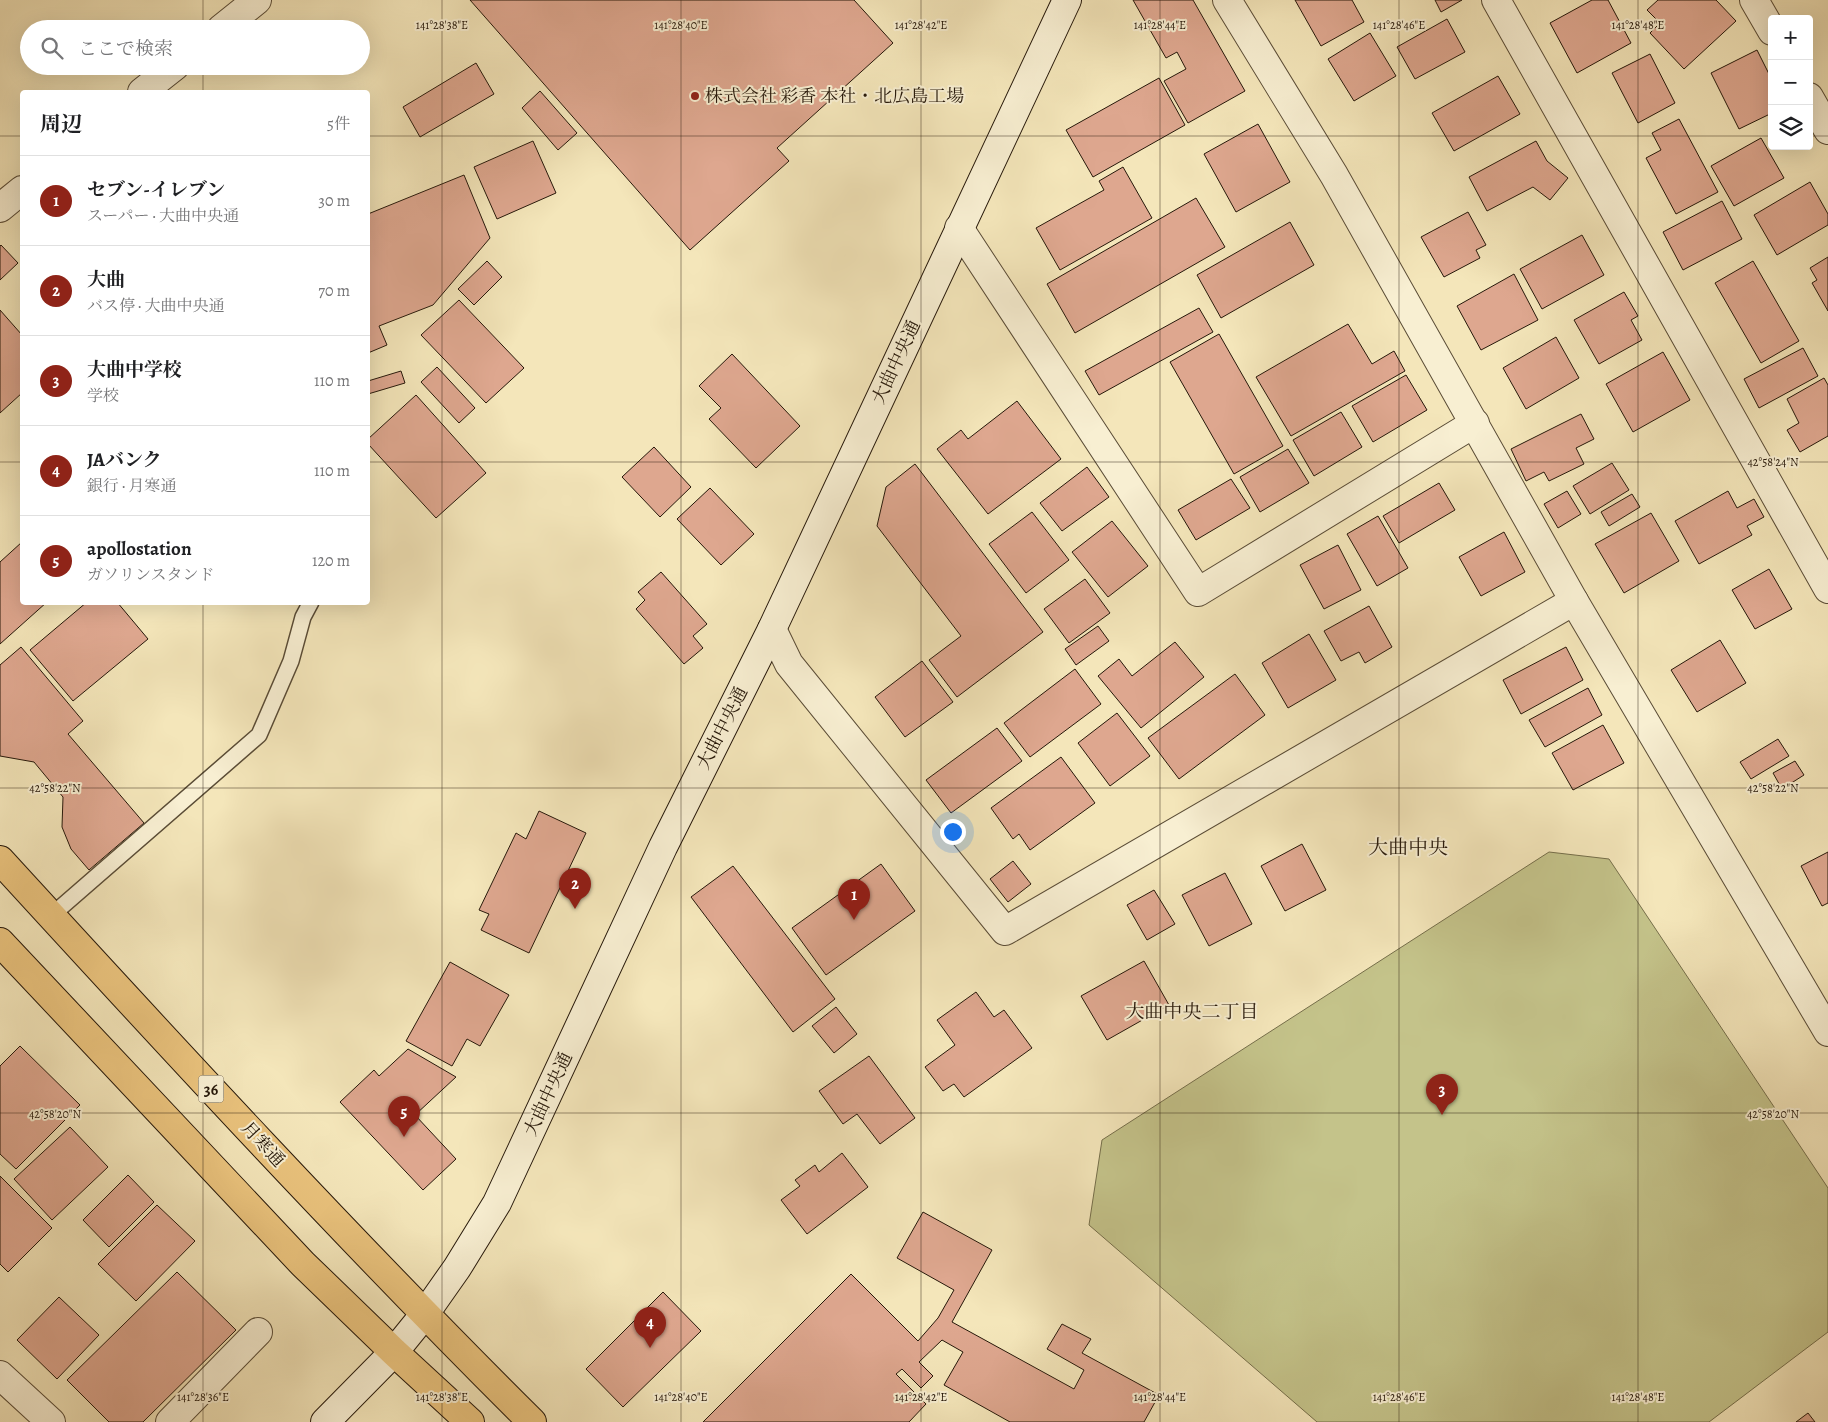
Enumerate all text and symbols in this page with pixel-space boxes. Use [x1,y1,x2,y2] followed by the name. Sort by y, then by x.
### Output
[1768,15,1813,150] map controls
[1768,15,1813,60] button: +
[416,17,468,33] text: 141°28'38"E
[654,17,708,33] text: 141°28'40"E
[895,17,947,33] text: 141°28'42"E
[1134,17,1186,33] text: 141°28'44"E
[1373,17,1425,33] text: 141°28'46"E
[1612,17,1664,33] text: 141°28'48"E
[20,20,370,75] search box
[38,34,66,62] icon: search
[78,36,173,62] text: ここで検索
[1768,60,1813,105] button: −
[705,84,964,108] place label: 株式会社 彩香 本社・北広島工場
[689,90,701,102] marker: 株式会社 彩香 本社・北広島工場
[1768,105,1813,150] button: layers
[40,110,82,138] text: 周辺
[327,113,350,135] text: 5件
[87,177,225,203] text: セブン-イレブン
[53,190,59,212] text: 1
[318,190,350,212] text: 30 m
[87,205,239,227] text: スーパー · 大曲中央通
[87,267,125,293] text: 大曲
[52,280,60,302] text: 2
[318,280,350,302] text: 70 m
[87,295,225,317] text: バス停 · 大曲中央通
[866,316,926,408] street label: 大曲中央通
[87,357,182,383] text: 大曲中学校
[53,370,59,392] text: 3
[314,370,350,392] text: 110 m
[87,385,119,407] text: 学校
[87,447,162,473] text: JAバンク
[1747,454,1799,470] text: 42°58'24"N
[52,460,60,482] text: 4
[314,460,350,482] text: 110 m
[87,475,177,497] text: 銀行 · 月寒通
[87,536,192,562] text: apollostation
[53,550,59,572] text: 5
[312,550,350,572] text: 120 m
[87,564,215,586] text: ガソリンスタンド
[691,682,753,774] street label: 大曲中央通
[29,780,81,796] text: 42°58'22"N
[1747,780,1799,796] text: 42°58'22"N
[940,819,966,845] your location
[1368,834,1448,861] district label: 大曲中央
[559,868,591,909] pin: 2
[838,879,870,920] pin: 1
[1125,999,1259,1025] district label: 大曲中央二丁目
[518,1048,578,1140] street label: 大曲中央通
[1426,1074,1458,1115] pin: 3
[198,1076,224,1102] road number: 36
[388,1096,420,1137] pin: 5
[29,1106,81,1122] text: 42°58'20"N
[1747,1106,1799,1122] text: 42°58'20"N
[236,1116,290,1172] street label: 月寒通
[634,1307,666,1348] pin: 4
[177,1389,229,1405] text: 141°28'36"E
[416,1389,468,1405] text: 141°28'38"E
[654,1389,708,1405] text: 141°28'40"E
[895,1389,947,1405] text: 141°28'42"E
[1134,1389,1186,1405] text: 141°28'44"E
[1373,1389,1425,1405] text: 141°28'46"E
[1612,1389,1664,1405] text: 141°28'48"E

